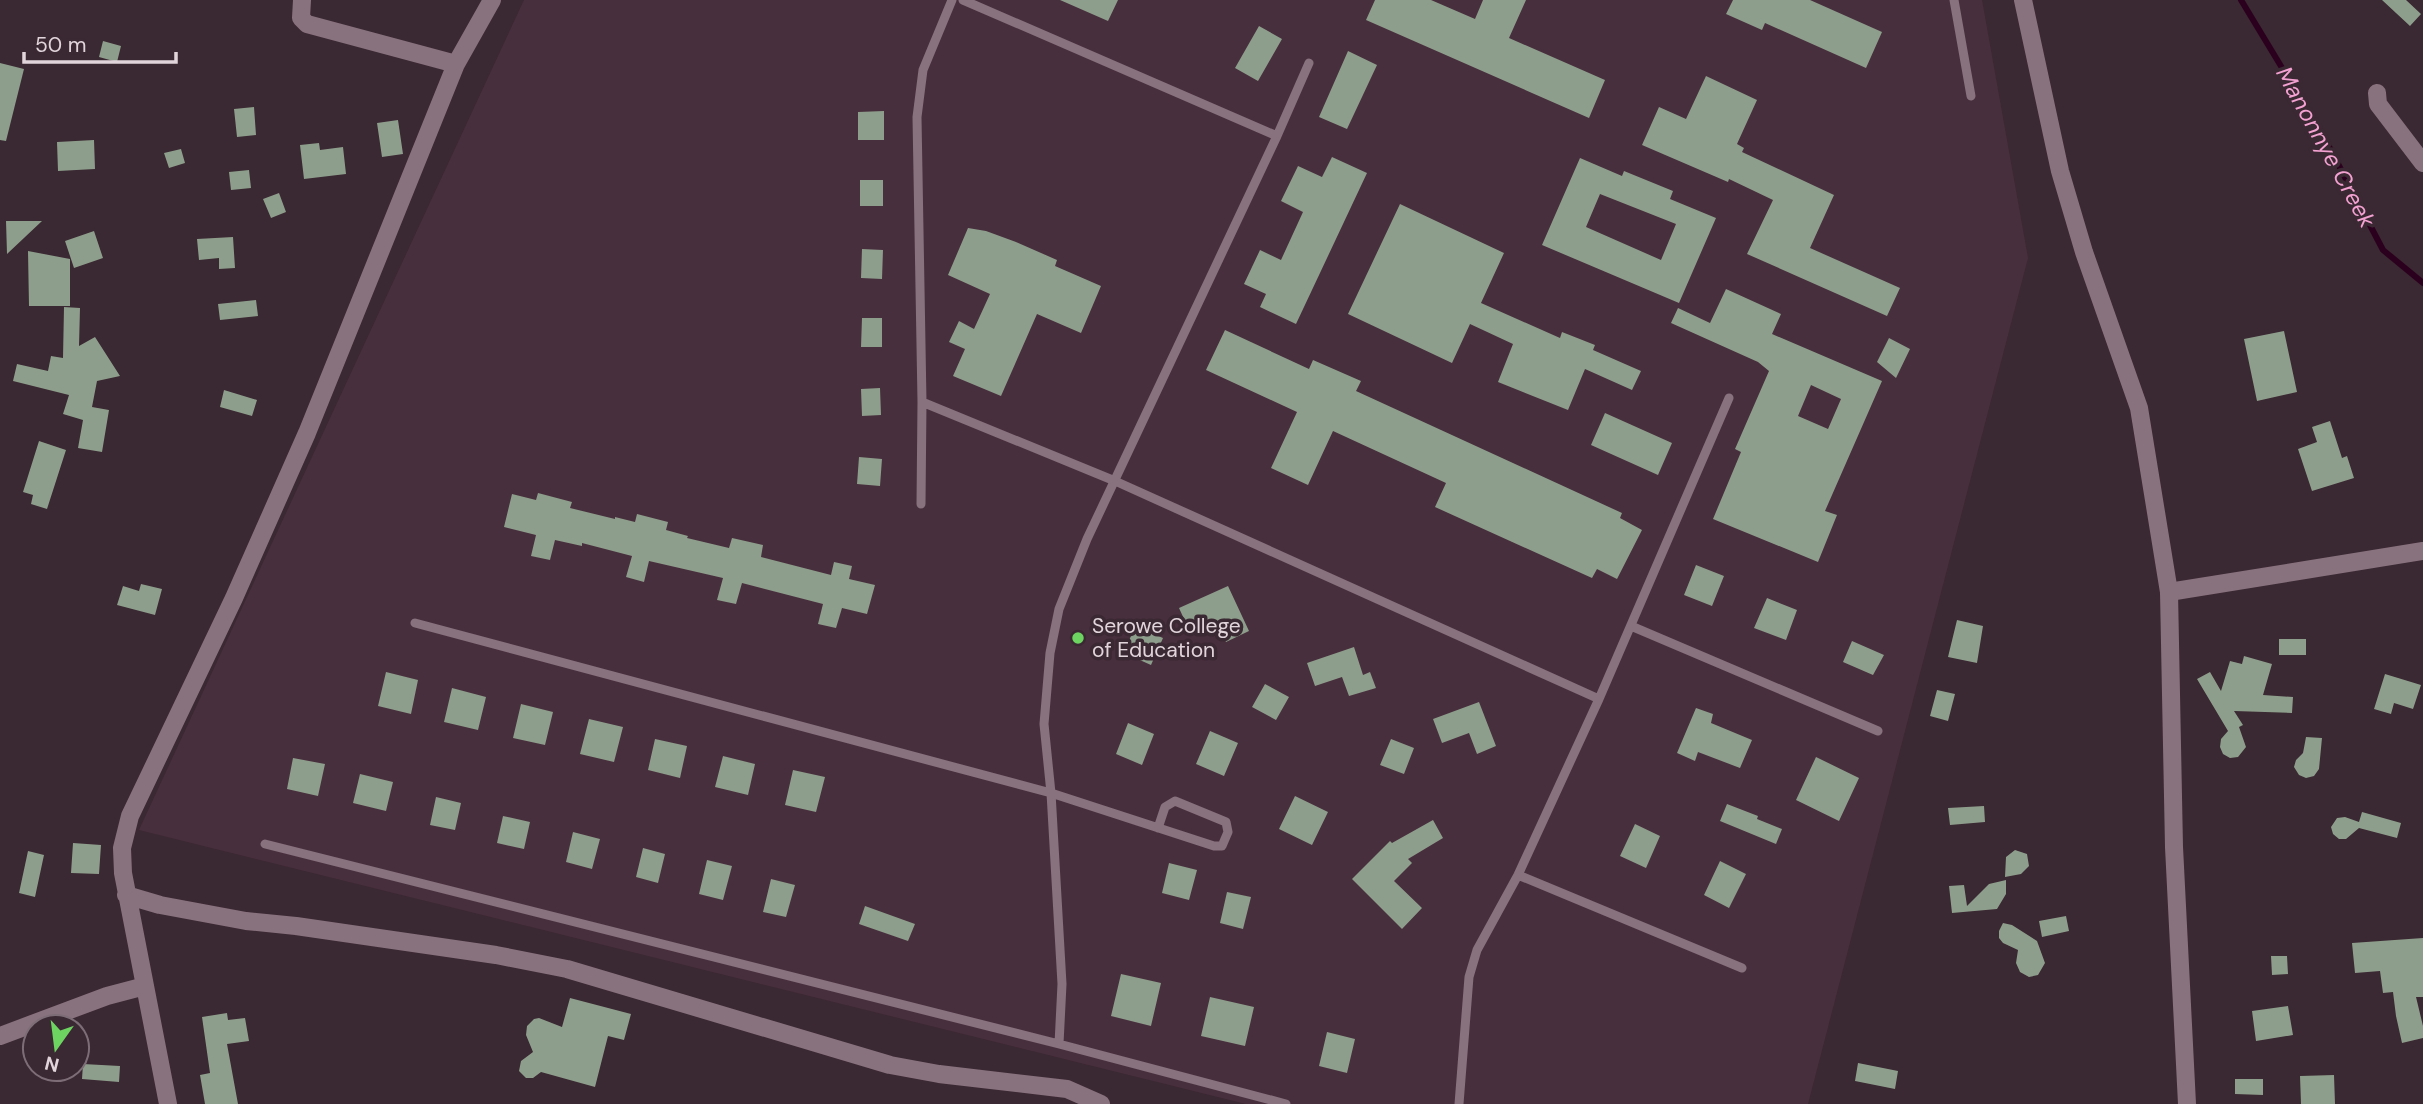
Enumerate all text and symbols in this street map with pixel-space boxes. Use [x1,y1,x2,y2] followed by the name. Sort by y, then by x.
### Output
[24,21,177,65] scale bar
[35,31,86,59] text: 50 m
[2269,61,2383,233] water label: Manonnye Creek
[1092,612,1241,664] place label: Serowe College of Education
[1070,630,1086,646] marker: Serowe College of Education
[21,1013,91,1083] north arrow
[42,1050,62,1078] text: N

